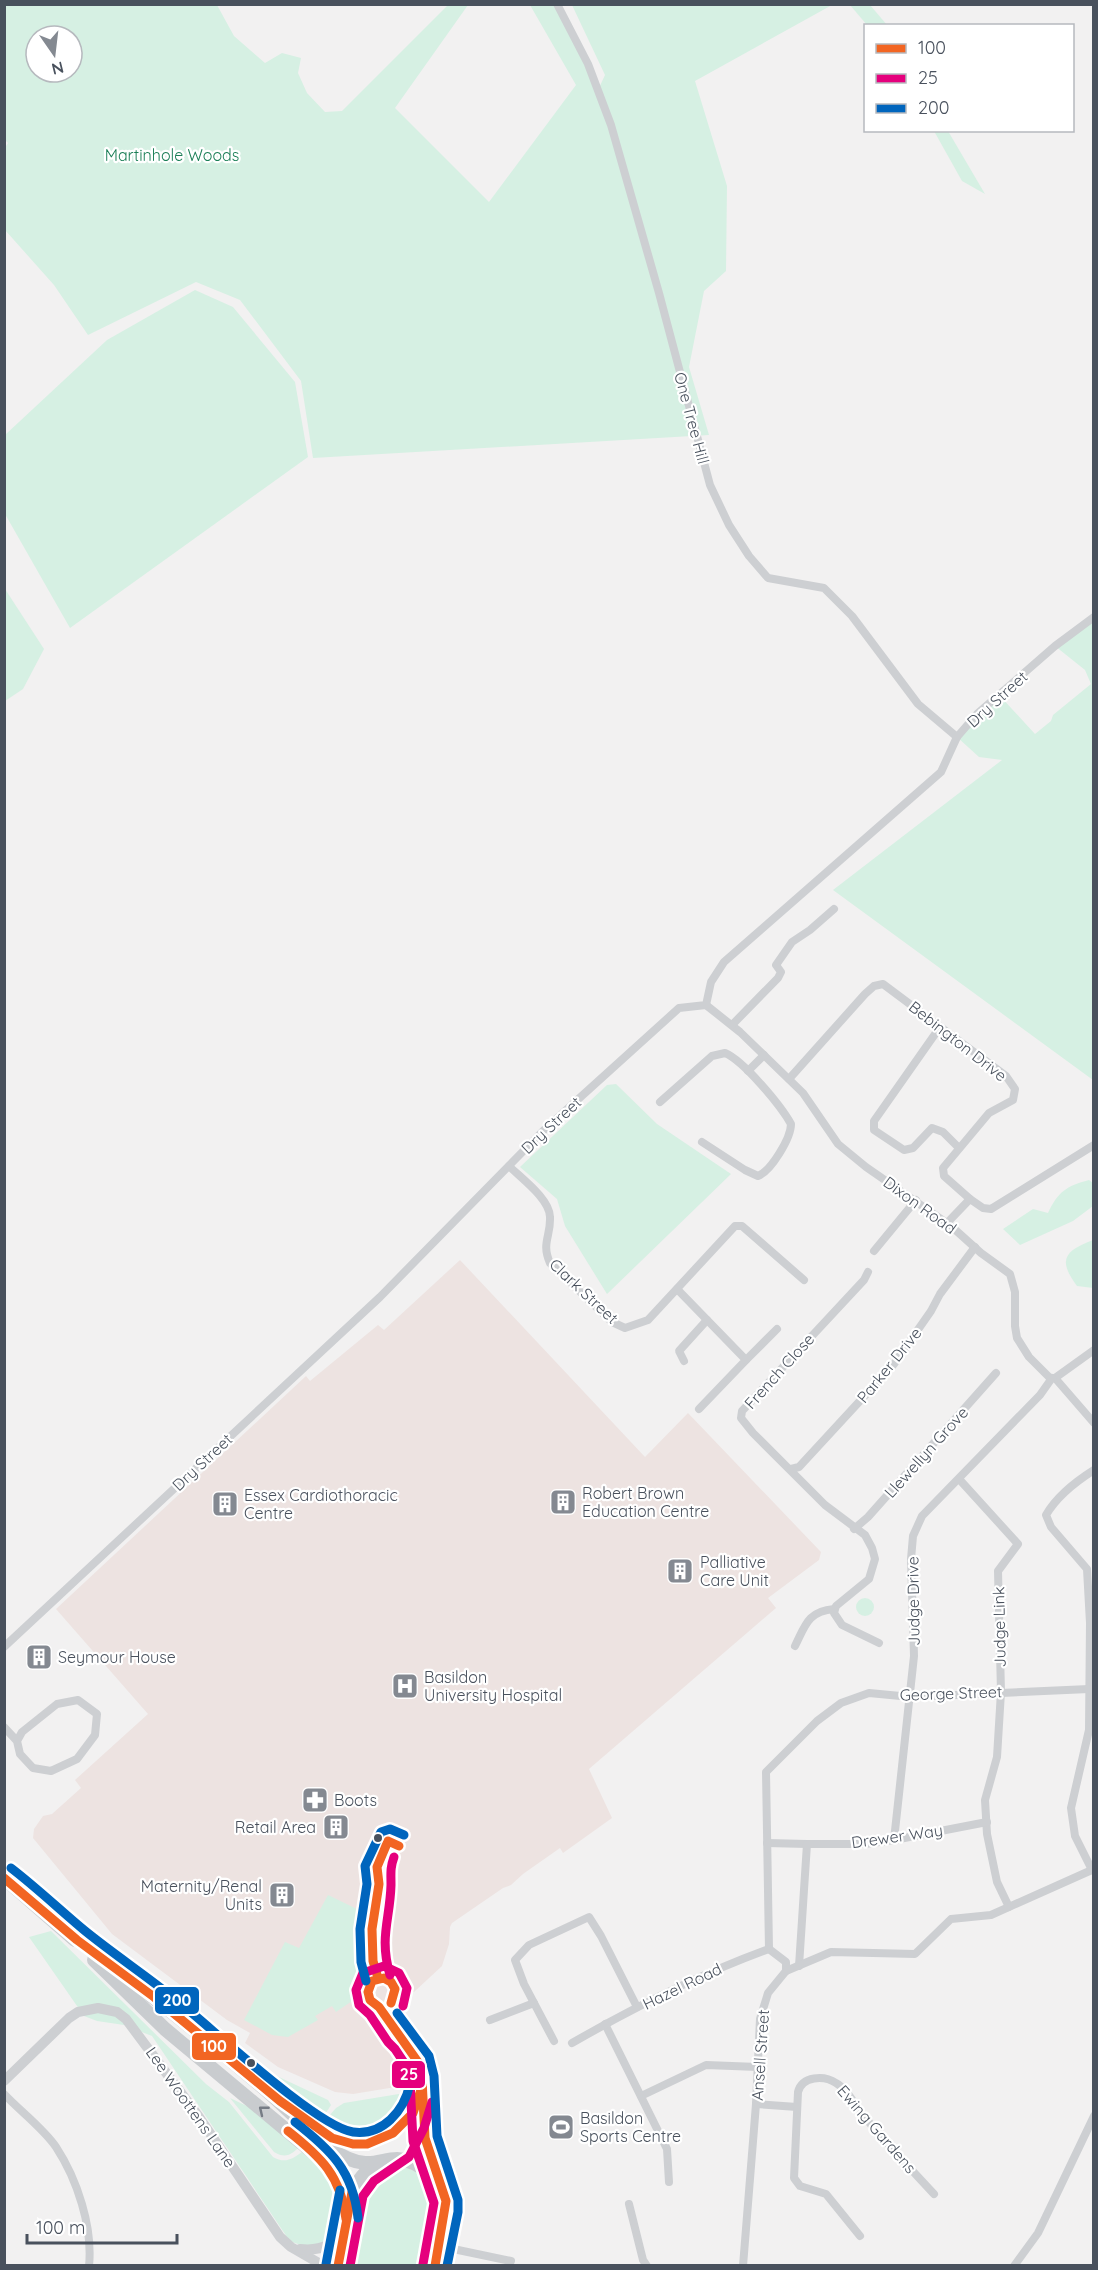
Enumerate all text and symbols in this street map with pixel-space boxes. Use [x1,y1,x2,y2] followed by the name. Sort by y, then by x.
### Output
[24,24,84,84] north arrow
[864,24,1074,132] legend
[918,36,946,59] text: 100
[50,57,66,80] text: N
[918,66,938,89] text: 25
[918,96,949,119] text: 200
[105,145,239,165] park label: Martinhole Woods
[670,370,714,466] street label: One Tree Hill
[962,667,1032,731] street label: Dry Street
[905,997,1011,1085] street label: Bebington Drive
[517,1092,585,1158] street label: Dry Street
[880,1172,960,1238] street label: Dixon Road
[545,1254,623,1328] street label: Clark Street
[852,1323,926,1407] street label: Parker Drive
[740,1329,818,1413] street label: French Close
[880,1402,972,1502] street label: Llewellyn Grove
[168,1429,236,1495] street label: Dry Street
[582,1483,709,1521] place label: Robert Brown Education Centre
[244,1485,398,1523] place label: Essex Cardiothoracic Centre
[548,1487,578,1517] building icon: Robert Brown Education Centre
[210,1489,240,1519] building icon: Essex Cardiothoracic Centre
[700,1552,769,1590] place label: Palliative Care Unit
[665,1556,695,1586] building icon: Palliative Care Unit
[902,1556,924,1646] street label: Judge Drive
[988,1586,1010,1668] street label: Judge Link
[24,1642,54,1672] building icon: Seymour House
[58,1647,176,1667] place label: Seymour House
[424,1667,562,1705] place label: Basildon University Hospital
[390,1671,420,1701] hospital icon: Basildon University Hospital
[899,1681,1003,1705] street label: George Street
[300,1785,330,1815] pharmacy icon: Boots
[334,1790,377,1810] place label: Boots
[321,1812,351,1842] building icon: Retail Area
[235,1817,316,1837] place label: Retail Area
[850,1820,944,1852] street label: Drewer Way
[372,1832,384,1844] unlabelled marker
[141,1876,262,1914] place label: Maternity/Renal Units
[267,1880,297,1910] building icon: Maternity/Renal Units
[639,1958,725,2014] street label: Hazel Road
[154,1986,200,2015] line badge: 200
[163,1990,192,2010] text: 200
[747,2009,773,2101] street label: Ansell Street
[191,2032,237,2061] line badge: 100
[201,2036,227,2056] text: 100
[142,2043,240,2171] street label: Lee Woottens Lane
[245,2057,257,2069] unlabelled marker
[391,2060,426,2089] line badge: 25
[400,2064,418,2084] text: 25
[833,2081,921,2177] street label: Ewing Gardens
[259,2106,270,2117] one-way arrow
[580,2108,681,2146] place label: Basildon Sports Centre
[546,2112,576,2142] sports icon: Basildon Sports Centre
[27,2207,177,2245] scale bar
[36,2216,85,2239] text: 100 m

